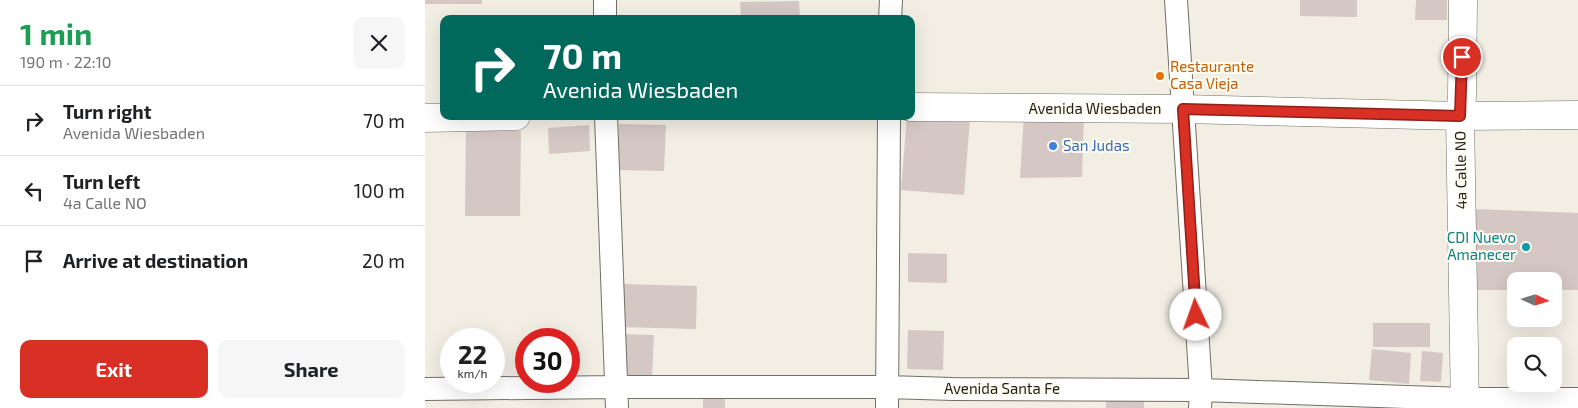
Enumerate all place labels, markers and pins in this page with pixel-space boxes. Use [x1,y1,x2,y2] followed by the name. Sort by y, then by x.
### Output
[1441,36,1483,78] pin
[1170,57,1254,93] place label: Restaurante Casa Vieja
[1154,70,1166,82] marker: Restaurante Casa Vieja
[1063,136,1130,154] place label: San Judas
[1047,140,1059,152] marker: San Judas
[1447,228,1516,263] place label: CDI Nuevo Amanecer
[1520,241,1532,253] marker: CDI Nuevo Amanecer

